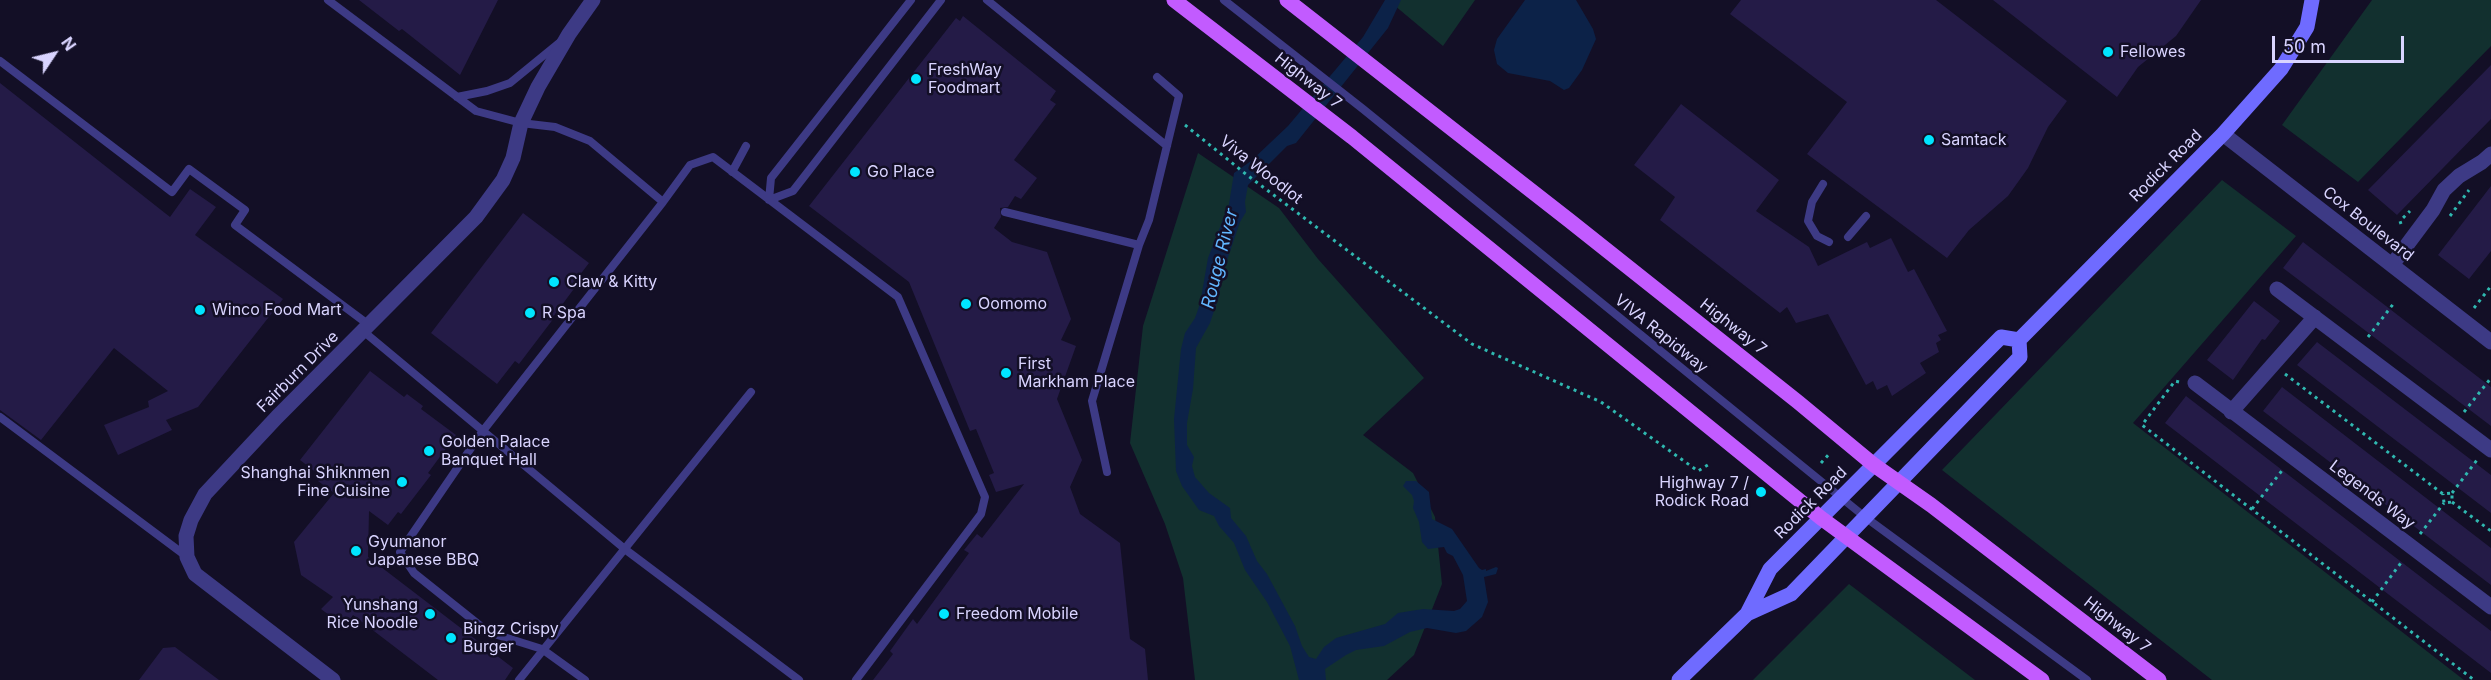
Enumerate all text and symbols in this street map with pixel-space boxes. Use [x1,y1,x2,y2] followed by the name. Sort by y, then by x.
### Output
[24,24,84,84] north arrow
[2275,24,2407,62] scale bar
[57,33,80,54] text: N
[2283,36,2326,57] text: 50 m
[2120,42,2186,62] place label: Fellowes
[2101,45,2115,59] marker: Fellowes
[1271,49,1345,113] street label: Highway 7
[928,60,1002,98] place label: FreshWay Foodmart
[909,72,923,86] marker: FreshWay Foodmart
[2126,126,2206,206] street label: Rodick Road
[1941,130,2006,150] place label: Samtack
[1216,132,1306,208] street label: Viva Woodlot
[1922,133,1936,147] marker: Samtack
[867,162,935,182] place label: Go Place
[848,165,862,179] marker: Go Place
[2319,183,2417,265] street label: Cox Boulevard
[1197,207,1243,311] water label: Rouge River
[566,272,657,292] place label: Claw & Kitty
[547,275,561,289] marker: Claw & Kitty
[1611,291,1711,377] street label: VIVA Rapidway
[978,294,1047,314] place label: Oomomo
[1696,295,1770,359] street label: Highway 7
[959,297,973,311] marker: Oomomo
[212,300,342,320] place label: Winco Food Mart
[193,303,207,317] marker: Winco Food Mart
[542,303,586,323] place label: R Spa
[523,306,537,320] marker: R Spa
[253,327,343,417] street label: Fairburn Drive
[1018,354,1135,392] place label: First Markham Place
[999,366,1013,380] marker: First Markham Place
[441,432,550,470] place label: Golden Palace Banquet Hall
[422,444,436,458] marker: Golden Palace Banquet Hall
[2325,457,2419,533] street label: Legends Way
[241,463,390,501] place label: Shanghai Shiknmen Fine Cuisine
[1771,463,1851,543] street label: Rodick Road
[1655,473,1749,511] place label: Highway 7 / Rodick Road
[395,475,409,489] marker: Shanghai Shiknmen Fine Cuisine
[1754,485,1768,499] marker: Highway 7 / Rodick Road
[368,532,479,570] place label: Gyumanor Japanese BBQ
[349,544,363,558] marker: Gyumanor Japanese BBQ
[2080,593,2154,657] street label: Highway 7
[327,595,418,633] place label: Yunshang Rice Noodle
[956,604,1078,624] place label: Freedom Mobile
[423,607,437,621] marker: Yunshang Rice Noodle
[937,607,951,621] marker: Freedom Mobile
[463,619,559,657] place label: Bingz Crispy Burger
[444,631,458,645] marker: Bingz Crispy Burger

